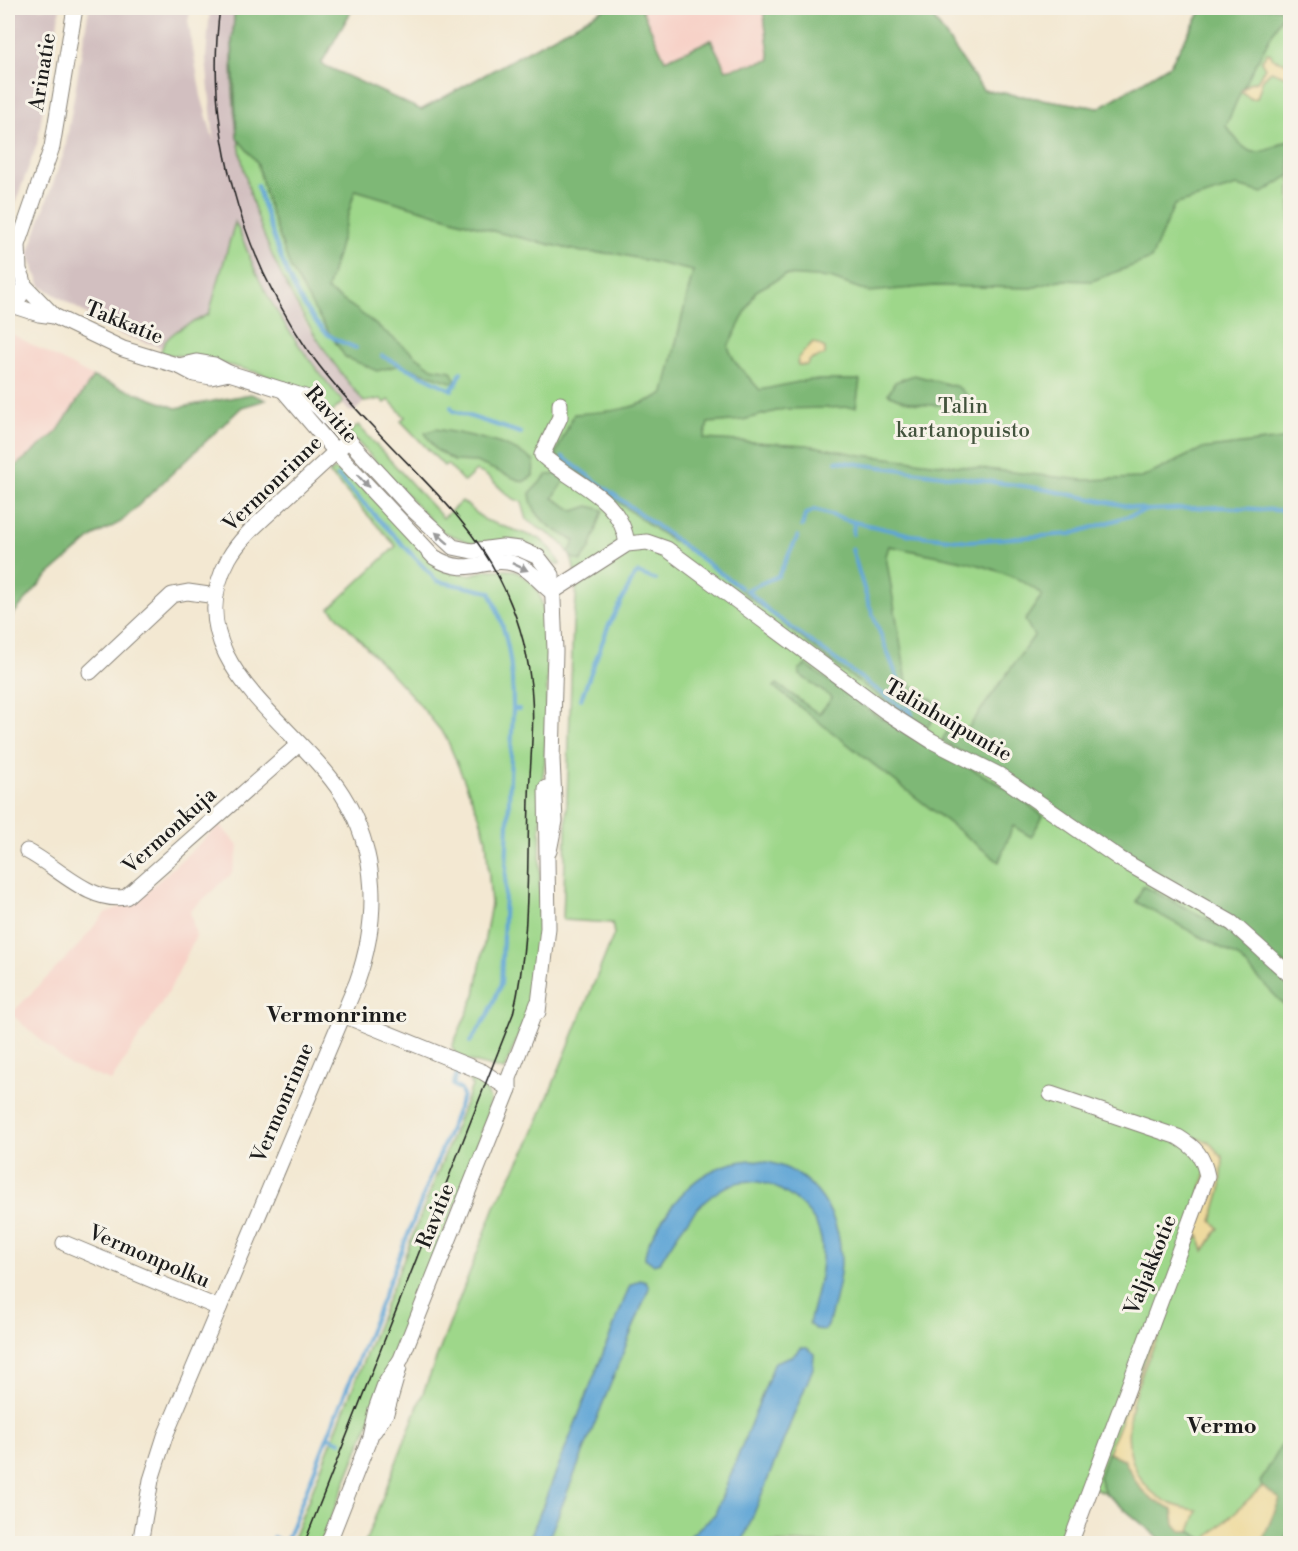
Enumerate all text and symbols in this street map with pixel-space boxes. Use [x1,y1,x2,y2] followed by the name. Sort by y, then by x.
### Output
[24,31,62,114] street label: Arinatie
[81,296,167,350] street label: Takkatie
[299,381,363,449] street label: Ravitie
[896,394,1030,444] park label: Talin kartanopuisto
[217,430,328,539] street label: Vermonrinne
[355,474,369,488] one-way arrow
[434,532,450,545] one-way arrow
[512,563,529,572] one-way arrow
[880,674,1016,768] street label: Talinhuipuntie
[117,782,223,881] street label: Vermonkuja
[266,1002,407,1029] district label: Vermonrinne
[246,1039,320,1168] street label: Vermonrinne
[411,1180,461,1252] street label: Ravitie
[1119,1211,1183,1320] street label: Valjakkotie
[83,1219,214,1294] street label: Vermonpolku
[1186,1413,1257,1440] district label: Vermo

